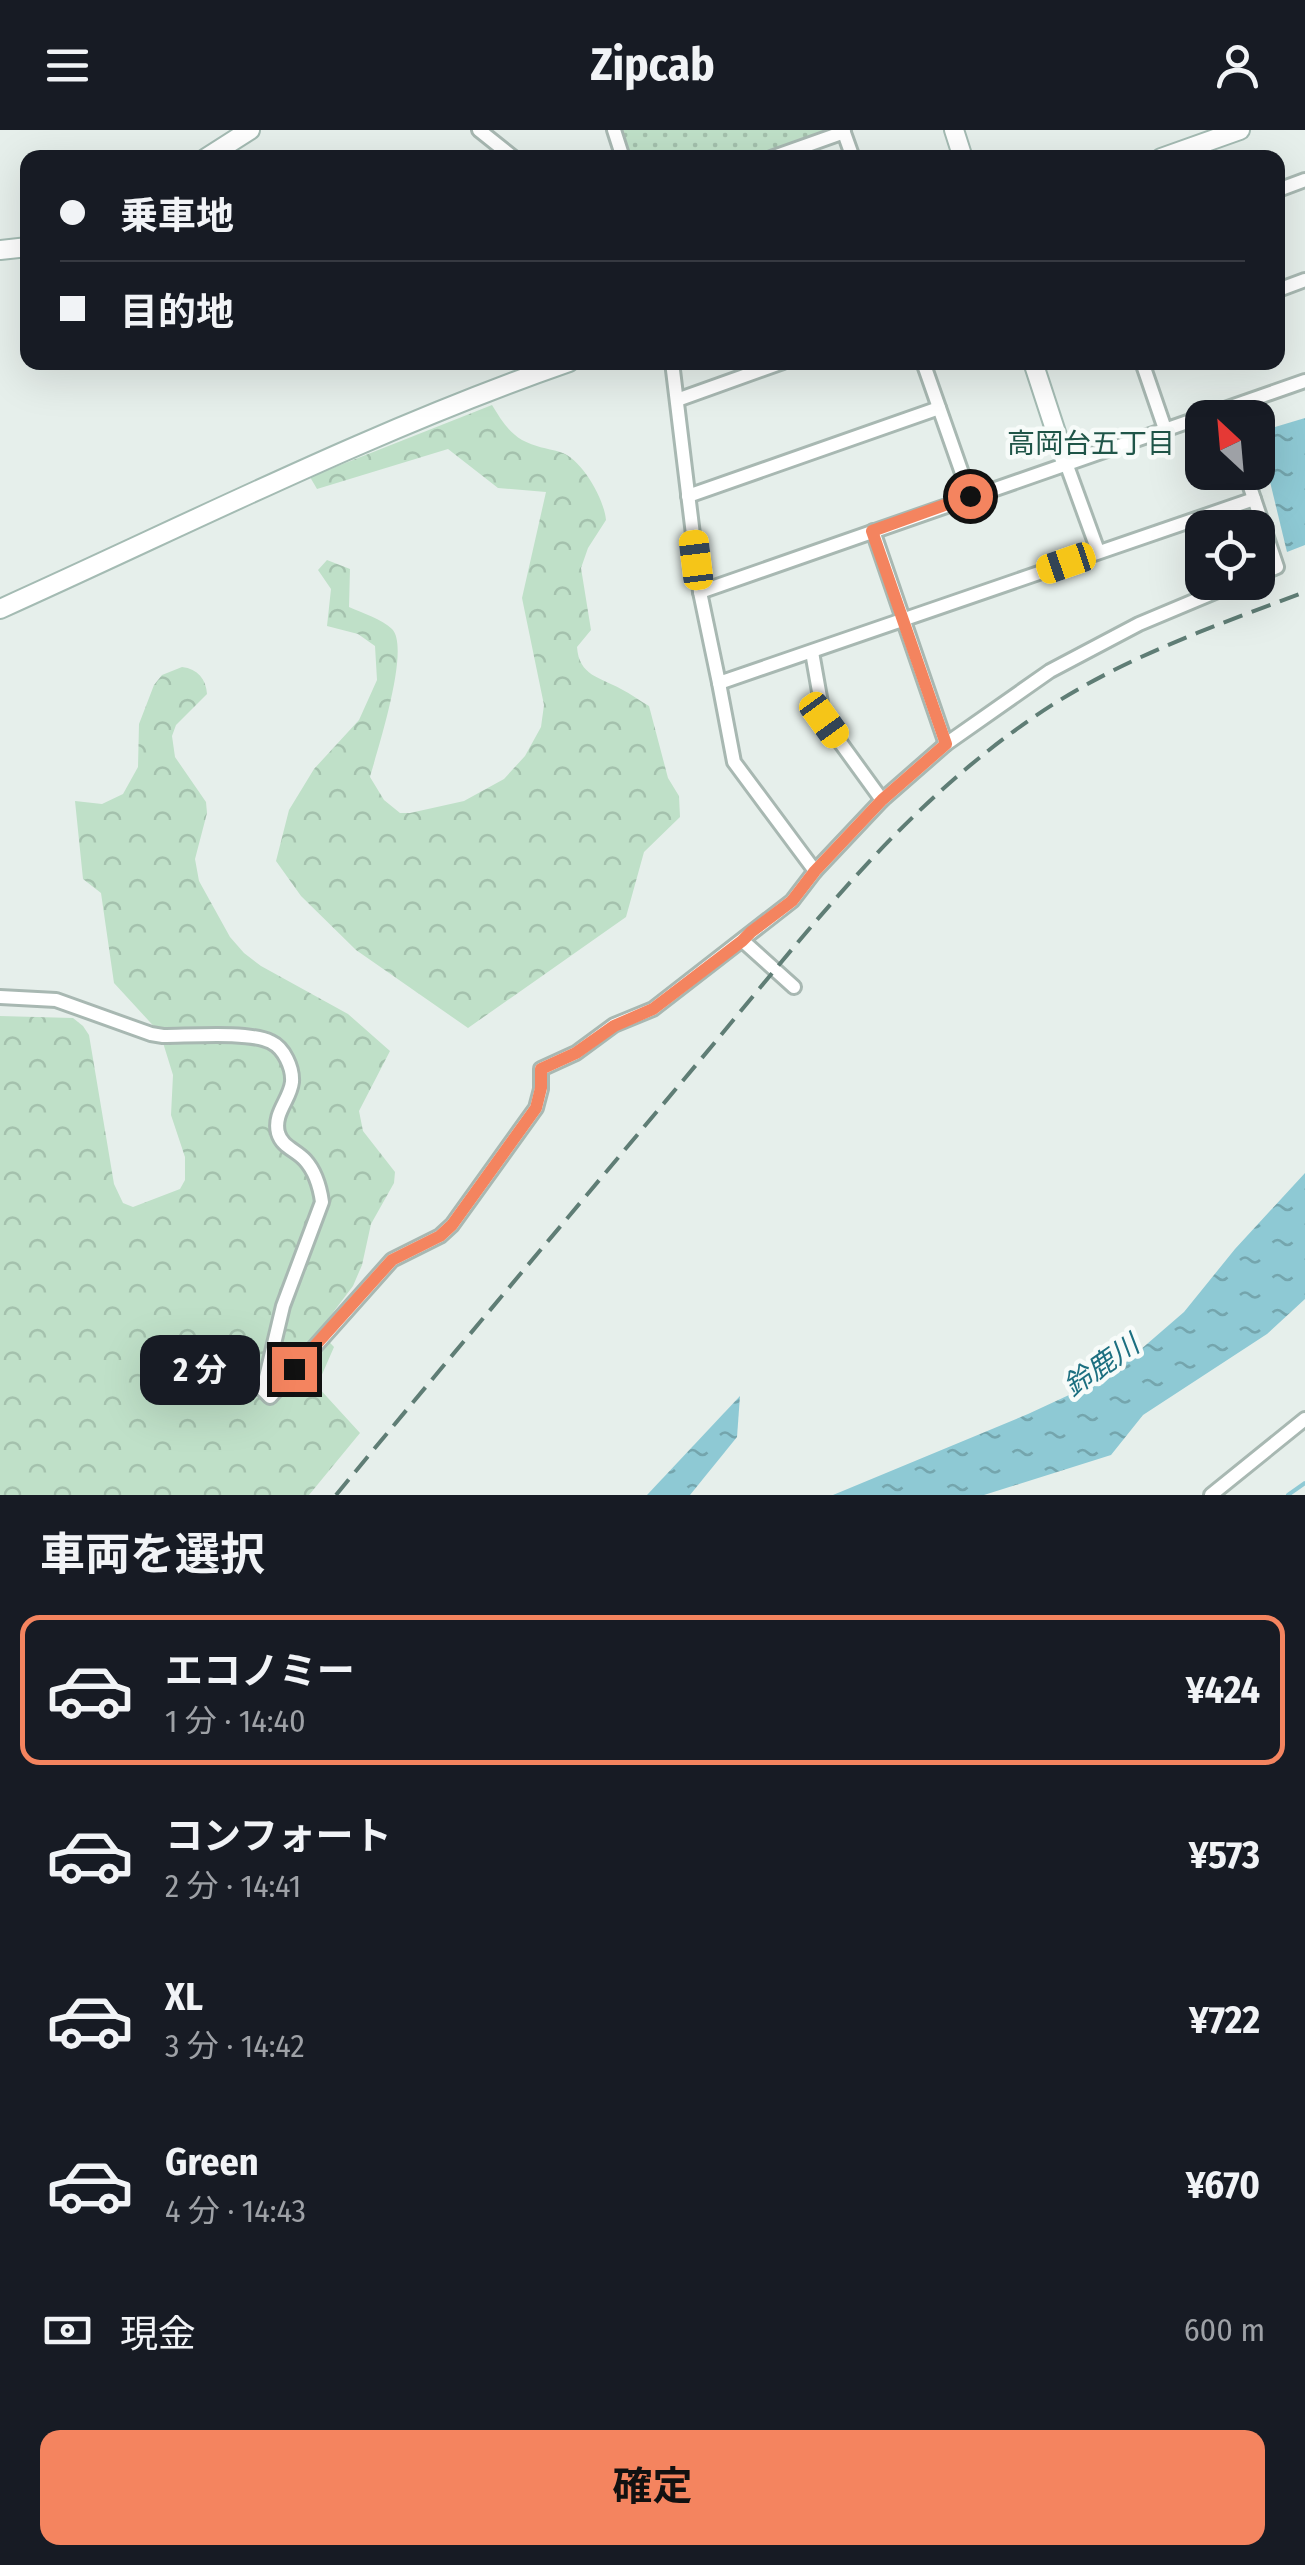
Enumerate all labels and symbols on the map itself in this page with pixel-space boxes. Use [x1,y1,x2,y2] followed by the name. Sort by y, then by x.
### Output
[1185,400,1275,490] north arrow
[1007,427,1175,460] district label: 高岡台五丁目
[948,474,993,519] route start
[677,528,715,592] car
[1033,539,1099,587] car
[794,687,854,753] car
[1057,1326,1148,1403] water label: 鈴鹿川
[139,1334,259,1404] callout: 2 分
[272,1347,317,1392] route end

